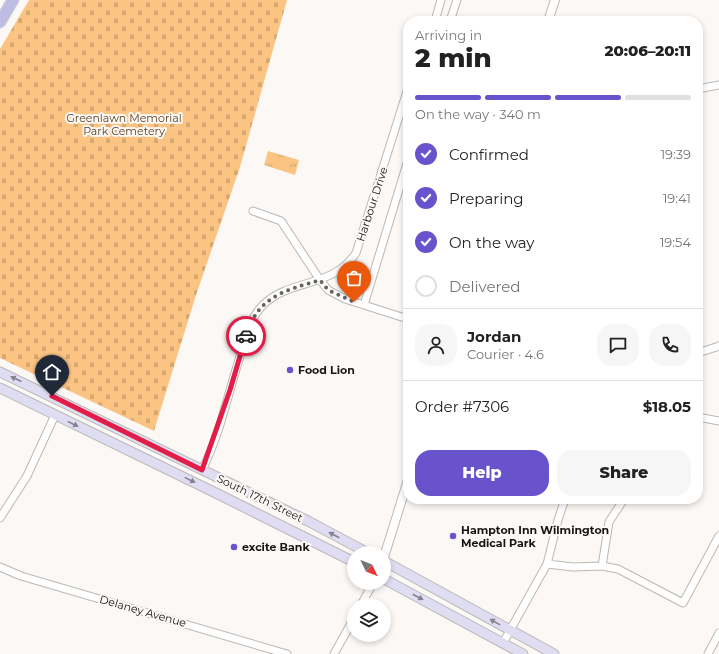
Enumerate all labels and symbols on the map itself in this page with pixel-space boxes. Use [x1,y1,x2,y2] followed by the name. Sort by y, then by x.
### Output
[66,111,182,138] park label: Greenlawn Memorial Park Cemetery
[353,165,391,243] street label: Harbour Drive
[337,261,371,302] pin
[226,316,266,356] courier
[35,355,69,396] pin
[298,363,355,377] place label: Food Lion
[285,365,295,375] marker: Food Lion
[9,376,21,382] one-way arrow
[67,421,79,427] one-way arrow
[215,471,306,525] street label: South 17th Street
[184,477,196,483] one-way arrow
[461,523,609,550] place label: Hampton Inn Wilmington Medical Park
[448,531,458,541] marker: Hampton Inn Wilmington Medical Park
[328,532,340,538] one-way arrow
[242,540,310,554] place label: excite Bank
[229,542,239,552] marker: excite Bank
[347,546,391,590] north arrow
[98,592,188,630] street label: Delaney Avenue
[412,594,424,601] one-way arrow
[489,618,501,625] one-way arrow

